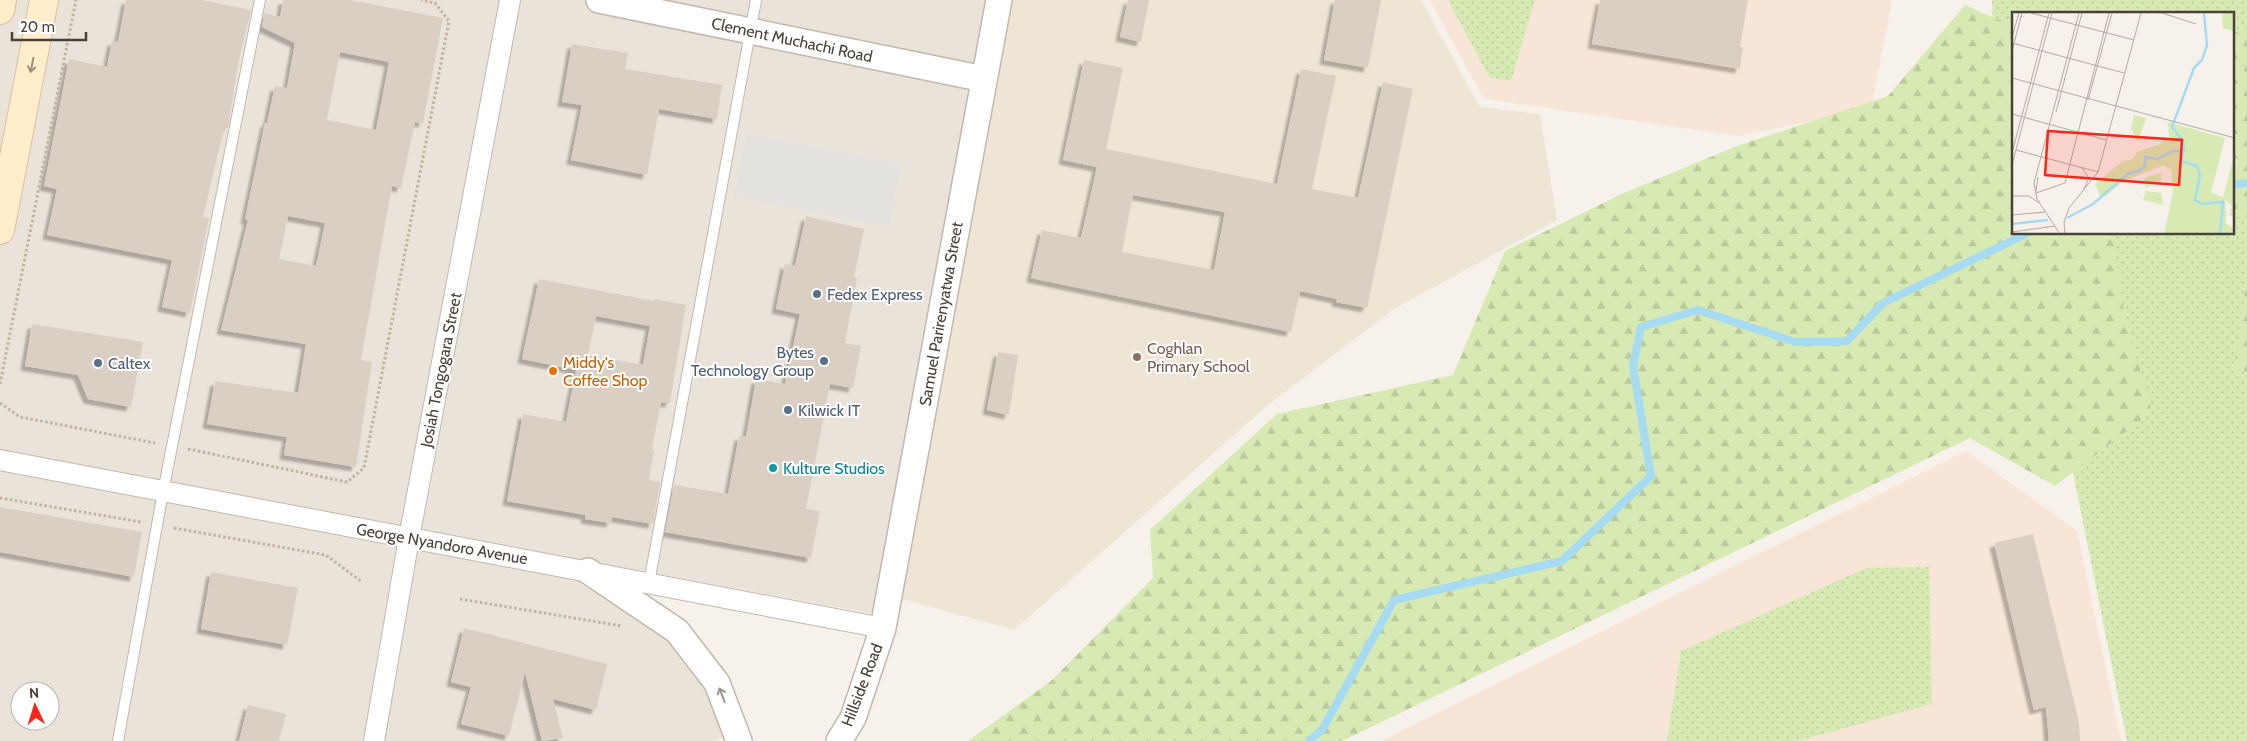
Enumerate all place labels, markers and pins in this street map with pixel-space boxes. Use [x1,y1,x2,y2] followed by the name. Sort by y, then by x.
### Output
[827,285,923,304] place label: Fedex Express
[811,288,823,300] marker: Fedex Express
[1147,339,1250,376] place label: Coghlan Primary School
[691,343,814,380] place label: Bytes Technology Group
[1131,351,1143,363] marker: Coghlan Primary School
[563,353,647,390] place label: Middy's Coffee Shop
[108,354,151,373] place label: Caltex
[818,355,830,367] marker: Bytes Technology Group
[92,357,104,369] marker: Caltex
[547,365,559,377] marker: Middy's Coffee Shop
[798,401,861,420] place label: Kilwick IT
[782,404,794,416] marker: Kilwick IT
[783,459,885,478] place label: Kulture Studios
[767,462,779,474] marker: Kulture Studios

